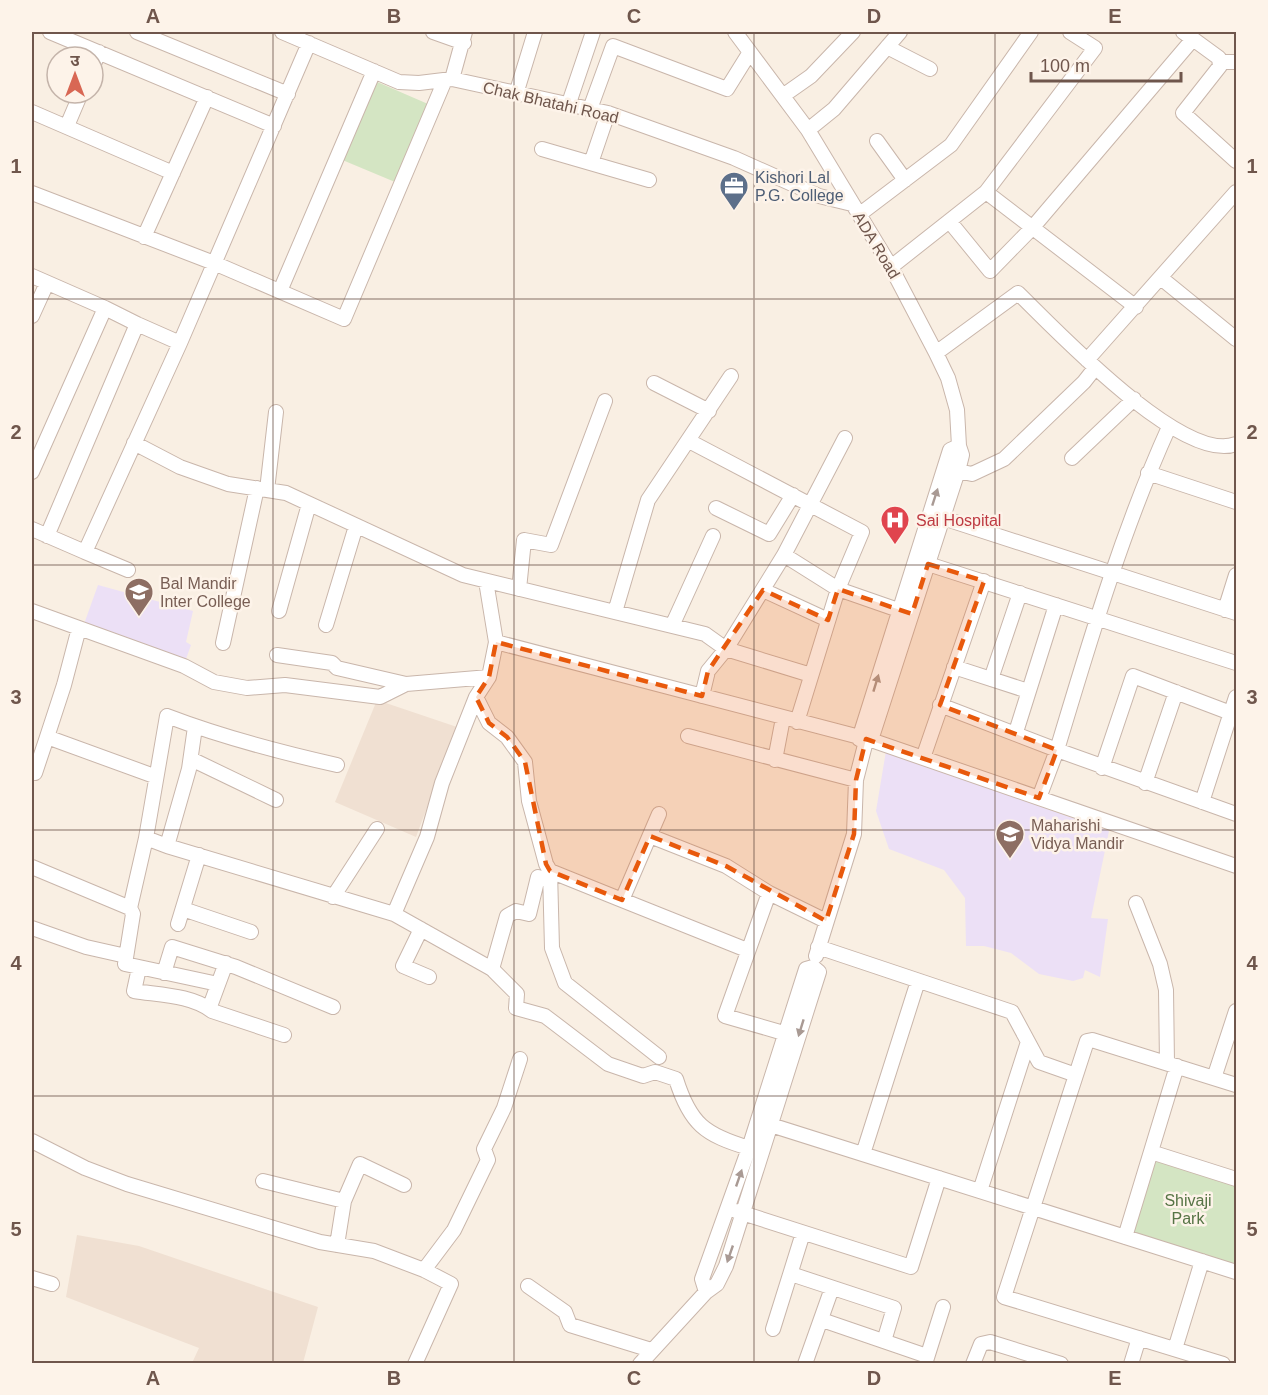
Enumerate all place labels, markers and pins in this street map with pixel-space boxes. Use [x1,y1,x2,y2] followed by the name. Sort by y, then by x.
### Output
[755,169,844,204] place label: Kishori Lal P.G. College
[718,170,750,212] office icon: Kishori Lal P.G. College
[879,504,911,546] hospital icon: Sai Hospital
[916,512,1001,529] place label: Sai Hospital
[160,575,251,610] place label: Bal Mandir Inter College
[123,576,155,618] school or university icon: Bal Mandir Inter College
[1031,817,1125,852] place label: Maharishi Vidya Mandir
[994,818,1026,860] school or university icon: Maharishi Vidya Mandir

